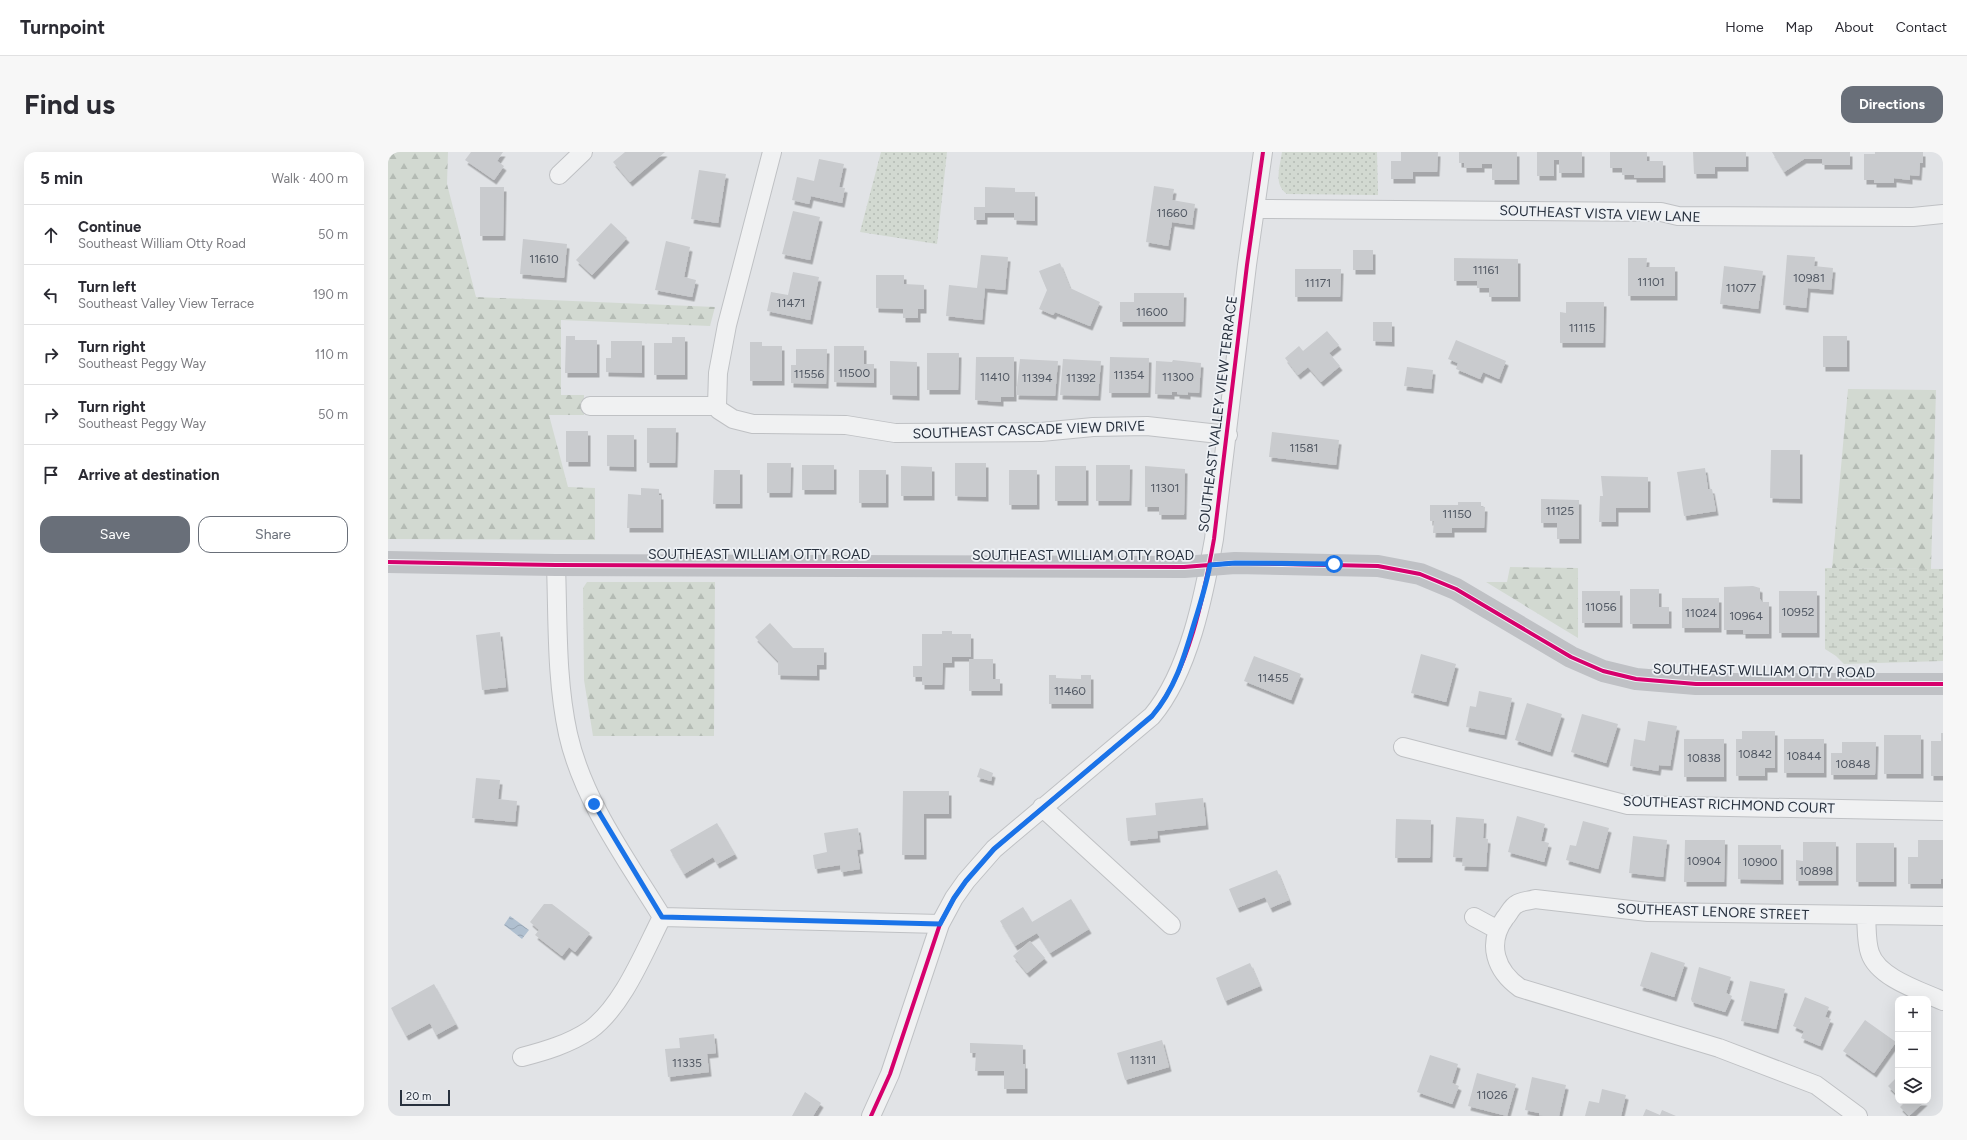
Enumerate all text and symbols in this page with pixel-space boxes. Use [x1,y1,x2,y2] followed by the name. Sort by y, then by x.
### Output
[20,16,105,39] text: Turnpoint
[1725,19,1764,36] text: Home
[1786,19,1813,36] text: Map
[1835,19,1874,36] text: About
[1896,19,1947,36] text: Contact
[1841,86,1943,123] button: Directions
[24,87,115,121] text: Find us
[40,168,83,188] text: 5 min
[272,171,348,186] text: Walk · 400 m
[1499,202,1701,226] street label: SOUTHEAST VISTA VIEW LANE
[1156,206,1188,220] house number: 11660
[78,218,141,236] text: Continue
[40,224,62,246] icon: ahead
[318,227,348,242] text: 50 m
[78,236,246,251] text: Southeast William Otty Road
[529,252,559,266] house number: 11610
[1473,263,1499,277] house number: 11161
[1793,271,1825,285] house number: 10981
[1637,275,1665,289] house number: 11101
[1305,276,1331,290] house number: 11171
[78,278,136,296] text: Turn left
[1726,281,1757,295] house number: 11077
[40,284,62,306] icon: left
[313,287,348,302] text: 190 m
[1195,295,1241,533] street label: SOUTHEAST VALLEY VIEW TERRACE
[78,296,254,311] text: Southeast Valley View Terrace
[777,296,805,310] house number: 11471
[1136,305,1168,319] house number: 11600
[1569,321,1595,335] house number: 11115
[78,338,146,356] text: Turn right
[40,344,62,366] icon: right
[315,347,348,362] text: 110 m
[78,356,206,371] text: Southeast Peggy Way
[838,366,870,380] house number: 11500
[794,367,824,381] house number: 11556
[1114,368,1145,382] house number: 11354
[980,370,1010,384] house number: 11410
[1162,370,1194,384] house number: 11300
[1022,371,1053,385] house number: 11394
[1066,371,1096,385] house number: 11392
[78,398,146,416] text: Turn right
[40,404,62,426] icon: right
[318,407,348,422] text: 50 m
[78,416,206,431] text: Southeast Peggy Way
[912,417,1146,443] street label: SOUTHEAST CASCADE VIEW DRIVE
[1289,441,1319,455] house number: 11581
[40,464,62,486] icon: arrive
[78,466,219,484] text: Arrive at destination
[1150,481,1180,495] house number: 11301
[1546,504,1574,518] house number: 11125
[1442,507,1472,521] house number: 11150
[40,516,190,553] button: Save
[198,516,348,553] button: Share
[648,546,870,563] street label: SOUTHEAST WILLIAM OTTY ROAD
[972,547,1194,564] street label: SOUTHEAST WILLIAM OTTY ROAD
[1325,555,1343,573] route start
[1585,600,1617,614] house number: 11056
[1781,605,1815,619] house number: 10952
[1685,606,1717,620] house number: 11024
[1729,609,1763,623] house number: 10964
[1653,661,1875,681] street label: SOUTHEAST WILLIAM OTTY ROAD
[1257,671,1289,685] house number: 11455
[1054,684,1086,698] house number: 11460
[1738,747,1772,761] house number: 10842
[1787,749,1822,763] house number: 10844
[1687,751,1721,765] house number: 10838
[1836,757,1870,771] house number: 10848
[1623,793,1836,817] street label: SOUTHEAST RICHMOND COURT
[585,795,603,813] route end
[1687,854,1722,868] house number: 10904
[1743,855,1778,869] house number: 10900
[1799,864,1833,878] house number: 10898
[1617,900,1810,924] street label: SOUTHEAST LENORE STREET
[1895,996,1931,1104] map controls
[1895,996,1931,1032] button: +
[1895,1032,1931,1068] button: −
[1130,1053,1156,1067] house number: 11311
[672,1056,702,1070] house number: 11335
[1895,1068,1931,1104] button: layers
[400,1088,450,1107] scale bar
[1476,1088,1508,1102] house number: 11026
[406,1090,431,1103] text: 20 m

